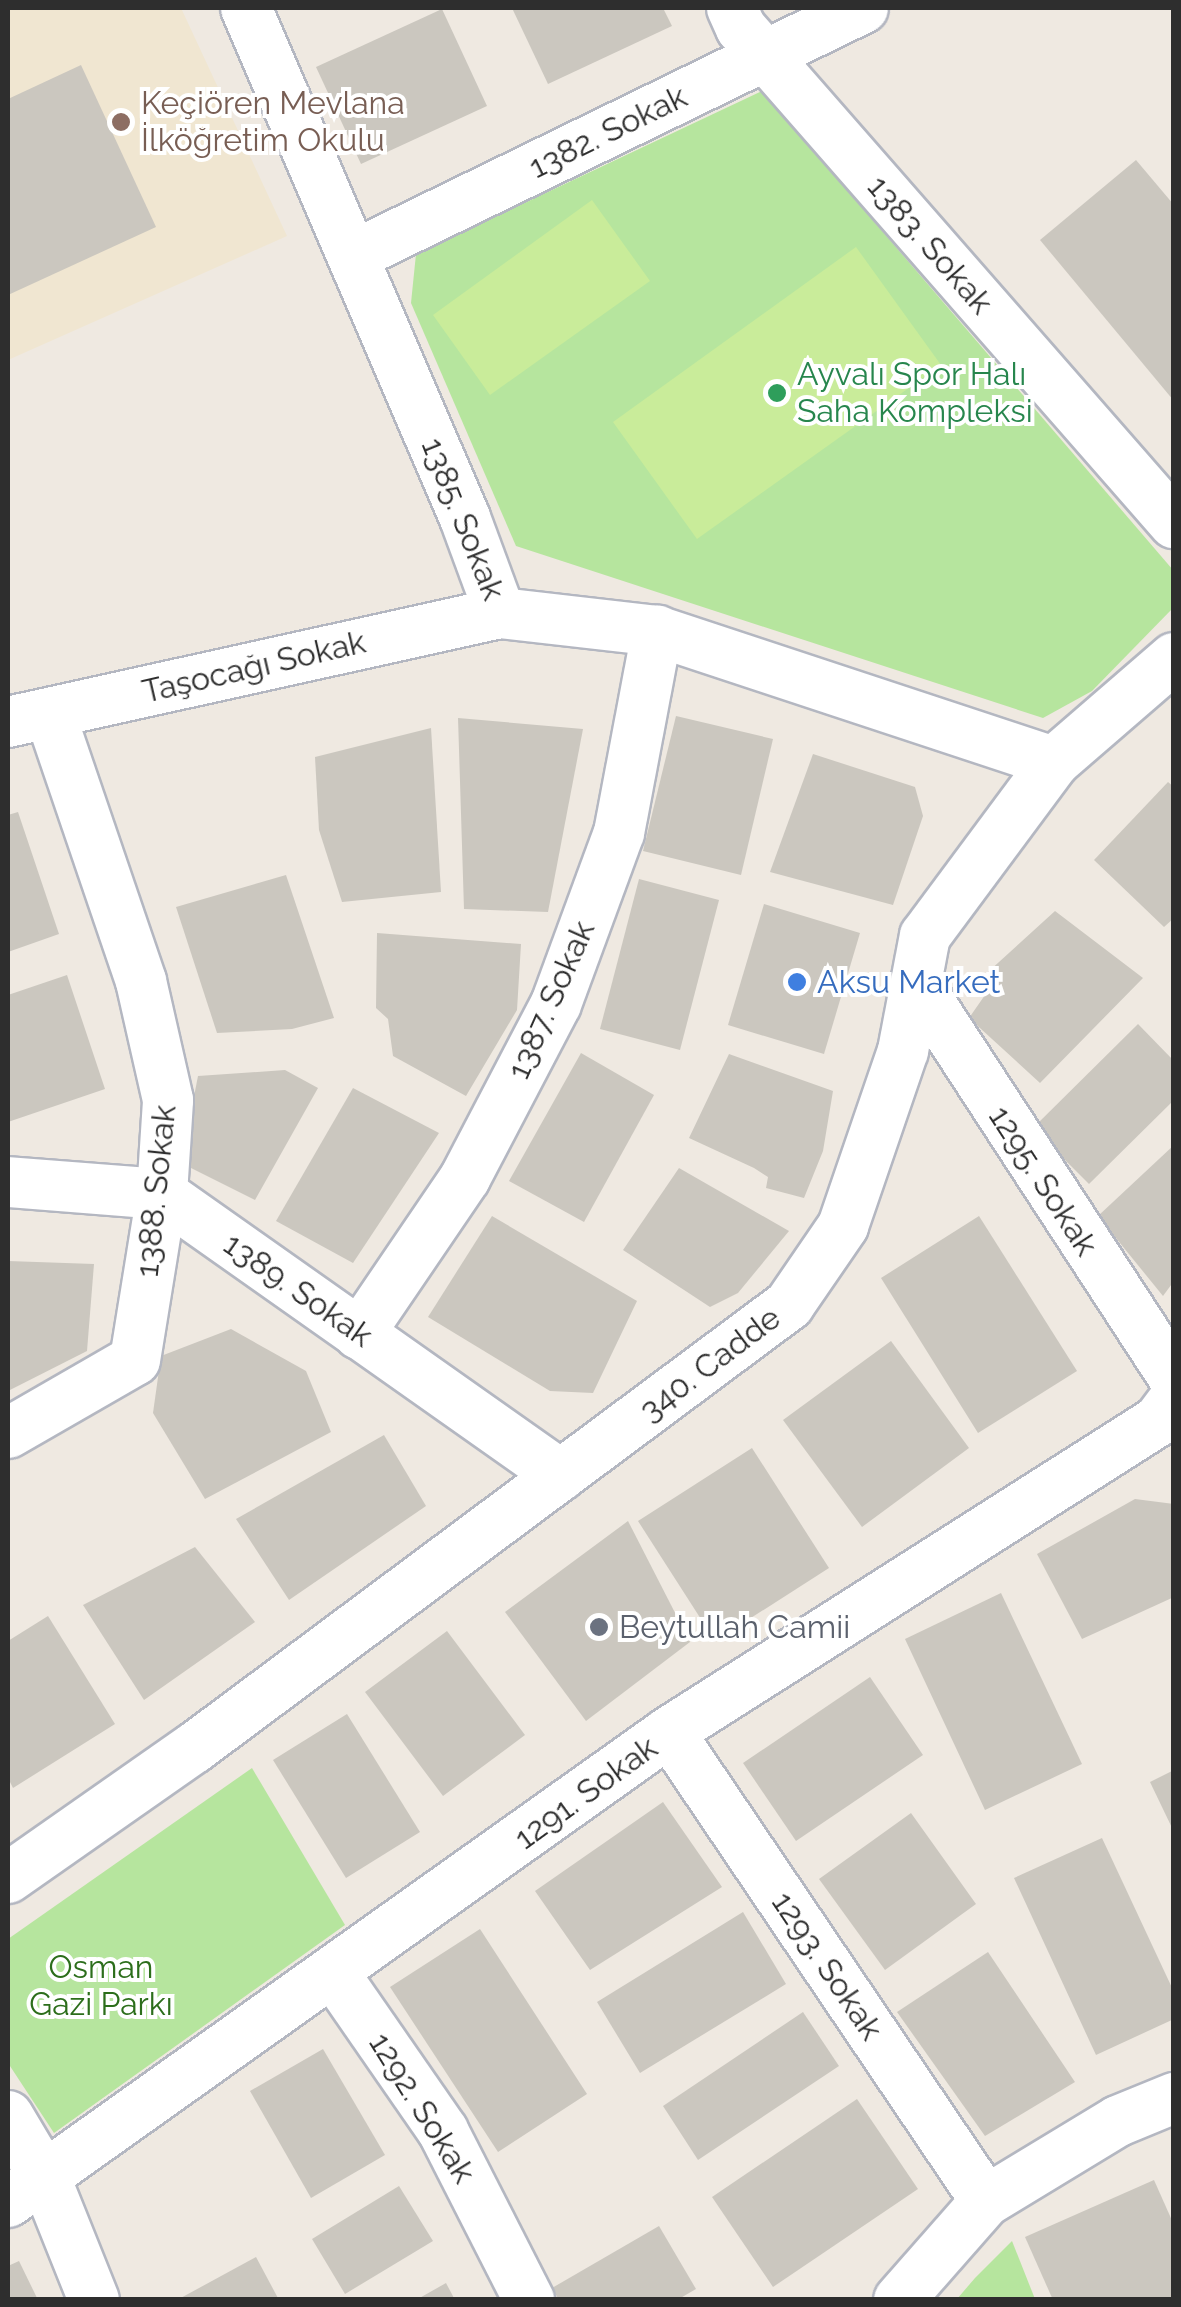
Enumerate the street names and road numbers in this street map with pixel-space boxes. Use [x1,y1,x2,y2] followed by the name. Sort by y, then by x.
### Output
[523,77,693,187] street label: 1382. Sokak
[859,168,1001,322] street label: 1383. Sokak
[413,432,513,606] street label: 1385. Sokak
[139,623,369,711] street label: Taşocağı Sokak
[499,915,603,1085] street label: 1387. Sokak
[980,1099,1106,1263] street label: 1295. Sokak
[128,1103,184,1279] street label: 1388. Sokak
[216,1225,380,1355] street label: 1389. Sokak
[632,1299,788,1429] street label: 340. Cadde
[507,1728,665,1858] street label: 1291. Sokak
[764,1885,890,2047] street label: 1293. Sokak
[361,2026,483,2190] street label: 1292. Sokak

